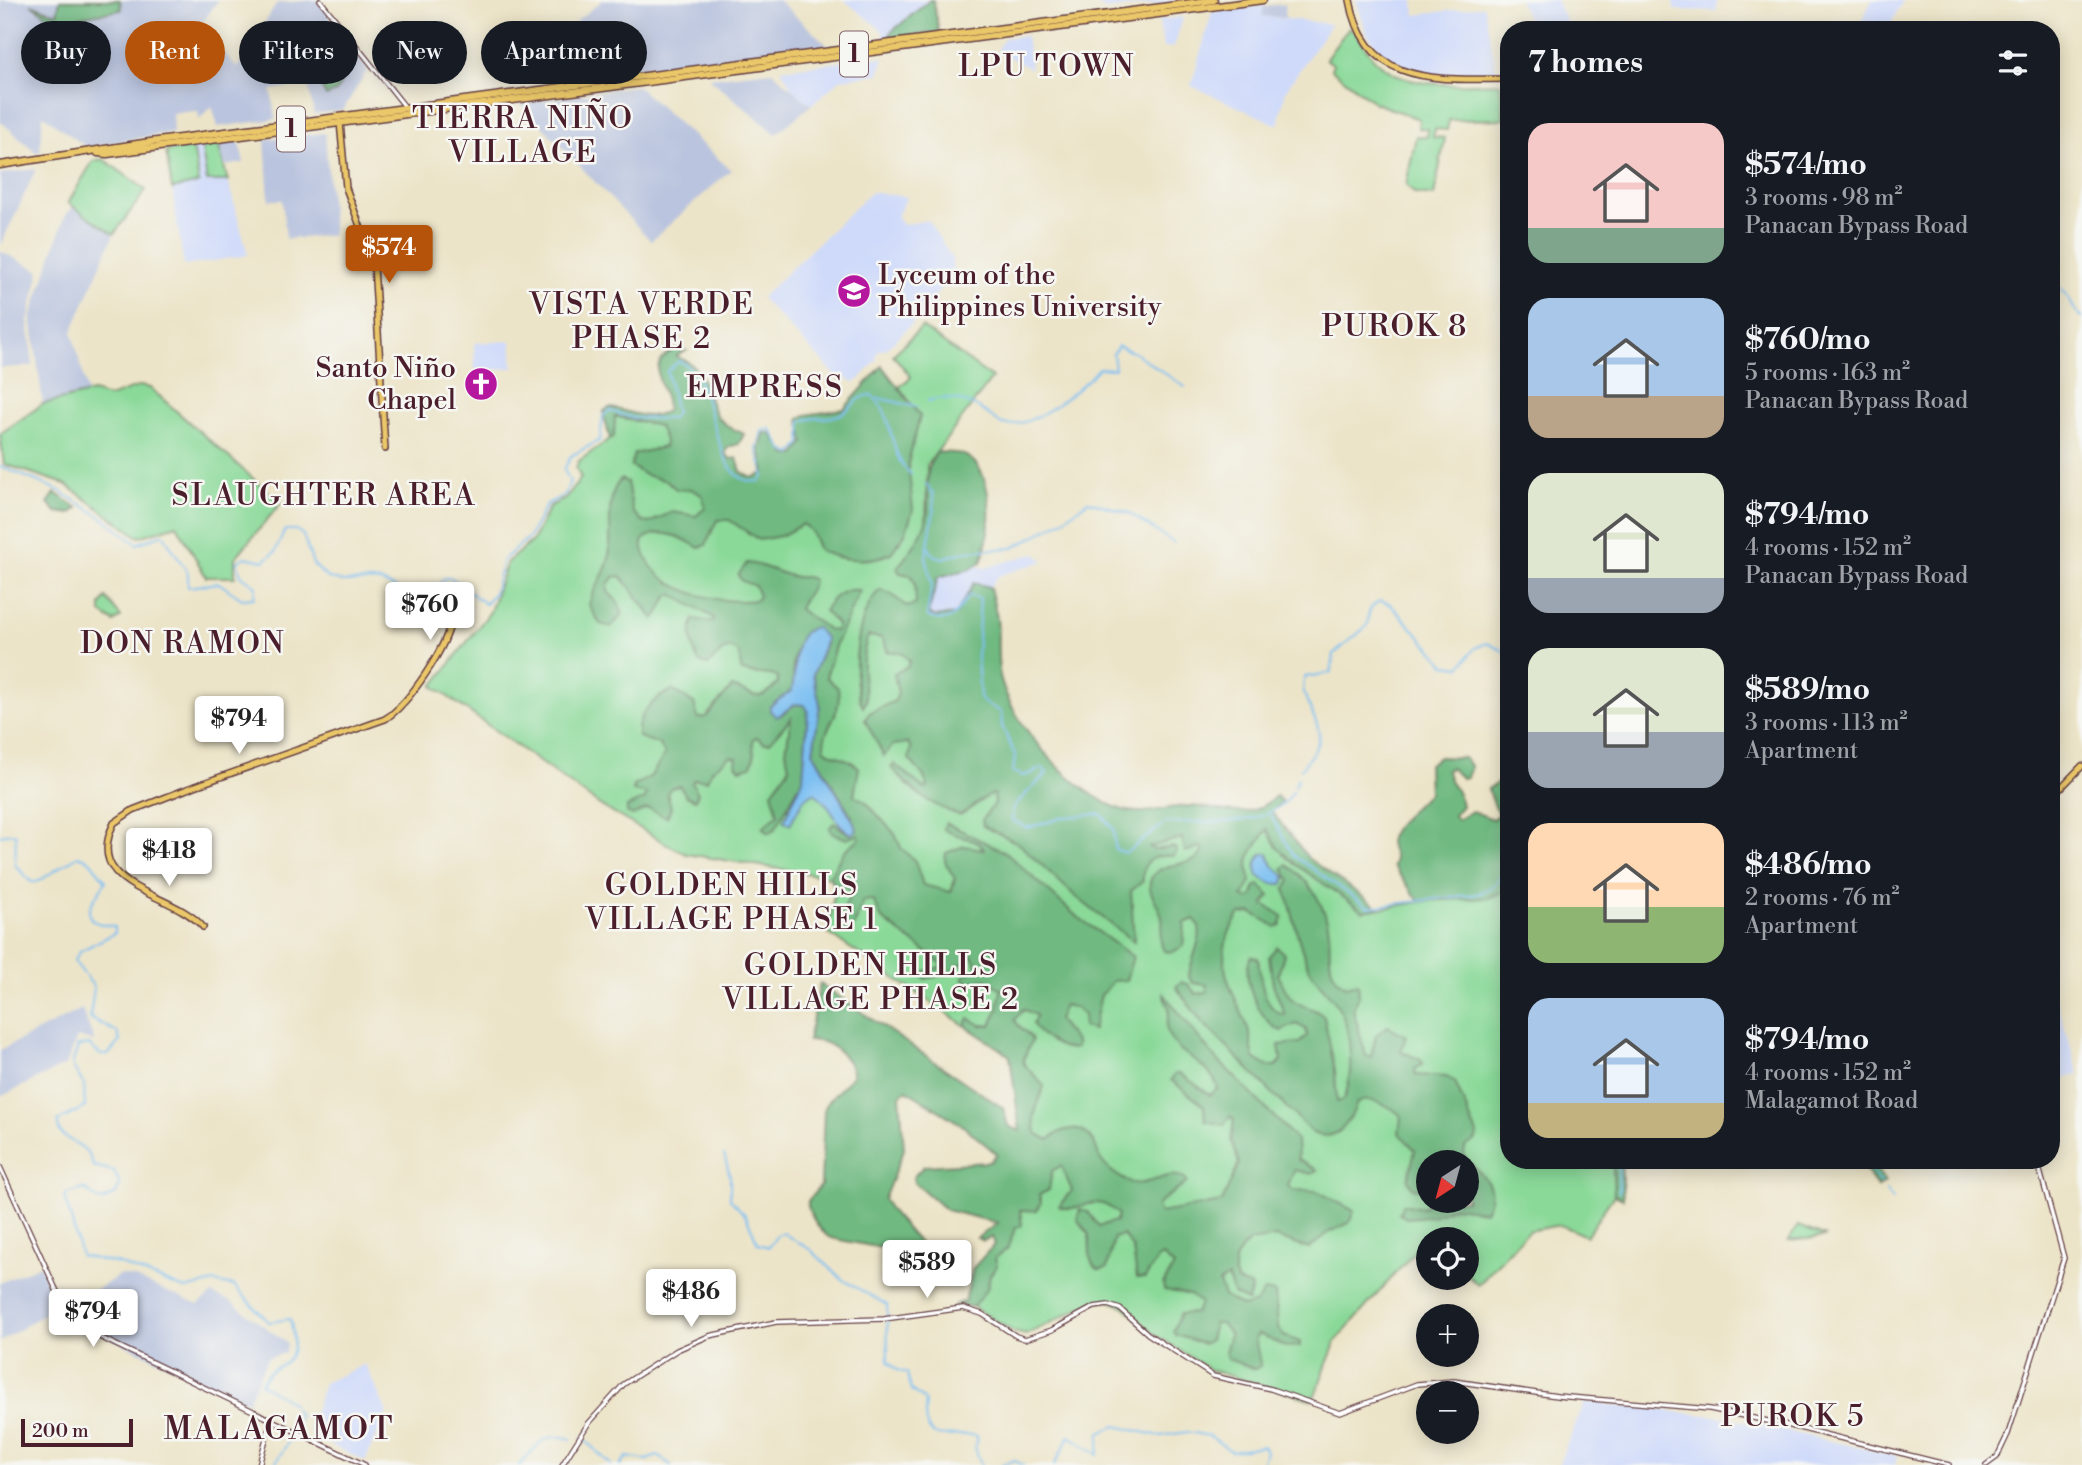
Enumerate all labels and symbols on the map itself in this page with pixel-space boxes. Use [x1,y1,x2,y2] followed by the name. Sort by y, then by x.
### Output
[840,32,868,76] road number: 1
[958,48,1136,86] district label: LPU TOWN
[412,98,634,172] district label: TIERRA NIÑO VILLAGE
[277,106,305,152] road number: 1
[348,226,430,285] pin: $574
[878,258,1162,325] place label: Lyceum of the Philippines University
[835,272,873,310] school or university icon: Lyceum of the Philippines University
[528,286,755,358] district label: VISTA VERDE PHASE 2
[1321,308,1469,346] district label: PUROK 8
[315,351,456,418] place label: Santo Niño Chapel
[462,365,500,403] church icon: Santo Niño Chapel
[686,369,844,407] district label: EMPRESS
[172,477,476,515] district label: SLAUGHTER AREA
[389,582,471,642] pin: $760
[80,625,286,663] district label: DON RAMON
[198,696,280,756] pin: $794
[128,828,210,888] pin: $418
[584,867,879,939] district label: GOLDEN HILLS VILLAGE PHASE 1
[721,947,1020,1019] district label: GOLDEN HILLS VILLAGE PHASE 2
[1416,1150,1479,1213] north arrow
[886,1240,968,1300] pin: $589
[650,1270,732,1329] pin: $486
[52,1290,134,1349] pin: $794
[1720,1398,1866,1436] district label: PUROK 5
[164,1409,395,1449] district label: MALAGAMOT
[21,1416,133,1448] scale bar

